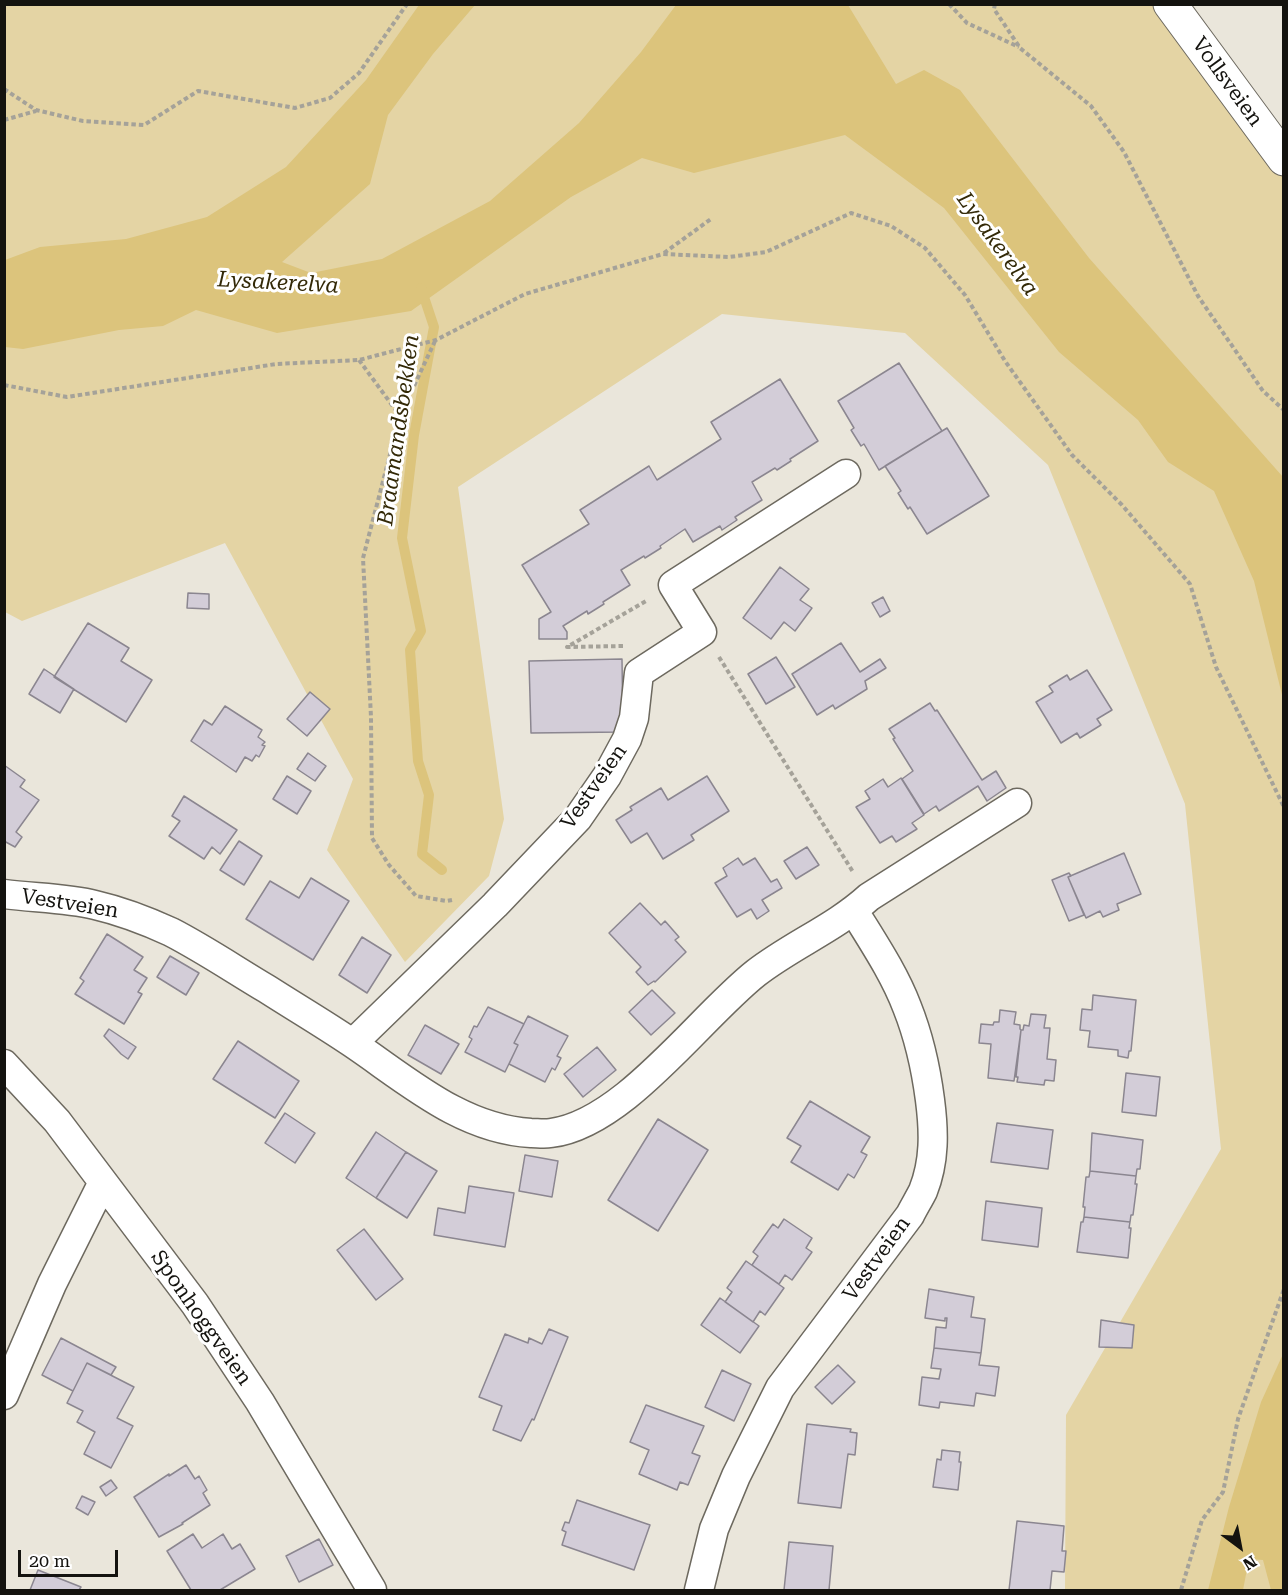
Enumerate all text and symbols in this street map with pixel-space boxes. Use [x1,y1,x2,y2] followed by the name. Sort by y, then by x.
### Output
[1186,32,1268,132] street label: Vollsveien
[951,187,1043,301] water label: Lysakerelva
[217,267,339,299] water label: Lysakerelva
[373,333,425,527] water label: Braamandsbekken
[556,740,632,834] street label: Vestveien
[20,884,120,924] street label: Vestveien
[838,1212,916,1306] street label: Vestveien
[145,1246,257,1390] street label: Sponhoggveien
[1210,1517,1270,1577] north arrow
[21,1538,122,1576] scale bar
[29,1550,70,1571] text: 20 m
[1240,1551,1260,1574] text: N

